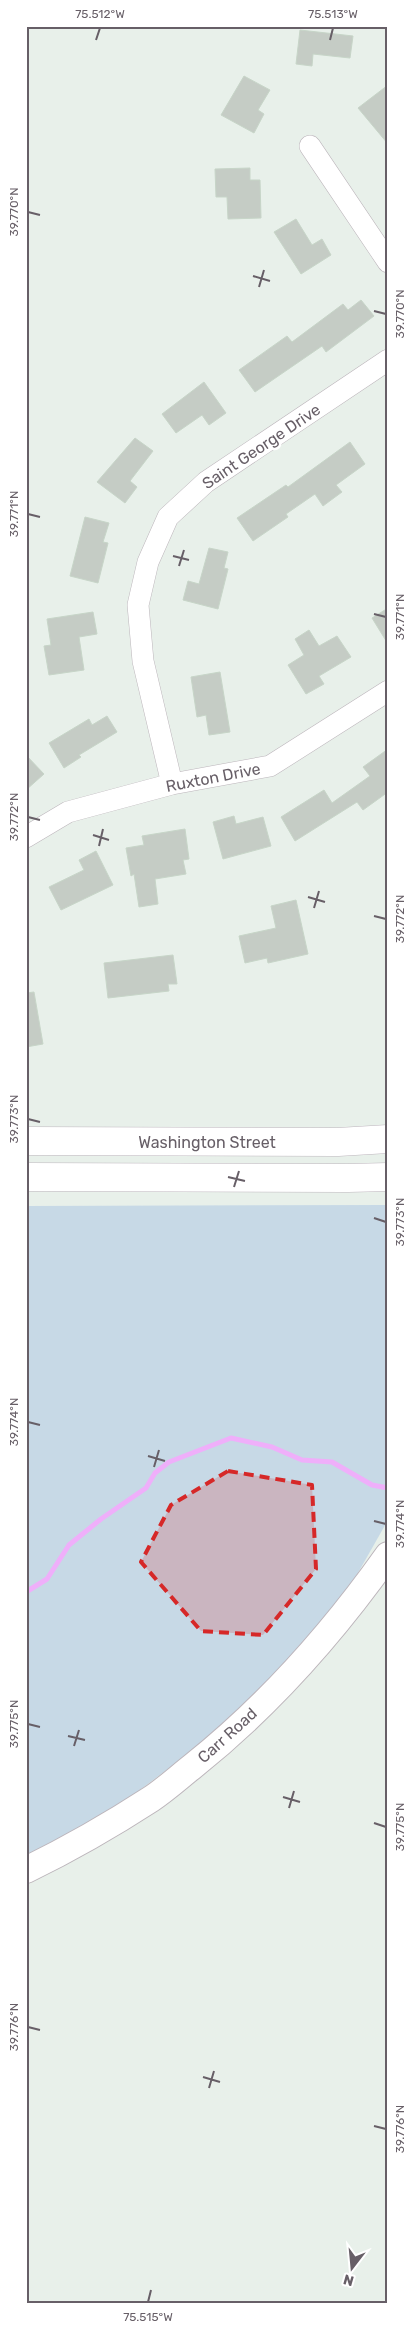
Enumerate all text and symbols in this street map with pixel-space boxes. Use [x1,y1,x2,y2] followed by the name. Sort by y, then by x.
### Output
[75,7,125,21] text: 75.512°W
[308,7,358,21] text: 75.513°W
[7,187,21,237] text: 39.770°N
[393,289,407,339] text: 39.770°N
[199,400,324,493] street label: Saint George Drive
[7,491,21,537] text: 39.771°N
[393,594,407,640] text: 39.771°N
[164,759,262,796] street label: Ruxton Drive
[7,793,21,841] text: 39.772°N
[393,895,407,943] text: 39.772°N
[7,1095,21,1143] text: 39.773°N
[138,1133,276,1152] street label: Washington Street
[393,1198,407,1246] text: 39.773°N
[7,1398,21,1446] text: 39.774°N
[393,1500,407,1548] text: 39.774°N
[7,1700,21,1748] text: 39.775°N
[194,1704,261,1767] street label: Carr Road
[393,1803,407,1851] text: 39.775°N
[7,2003,21,2051] text: 39.776°N
[393,2105,407,2153] text: 39.776°N
[326,2242,376,2292] north arrow
[341,2270,356,2290] text: N
[123,2310,173,2324] text: 75.515°W

